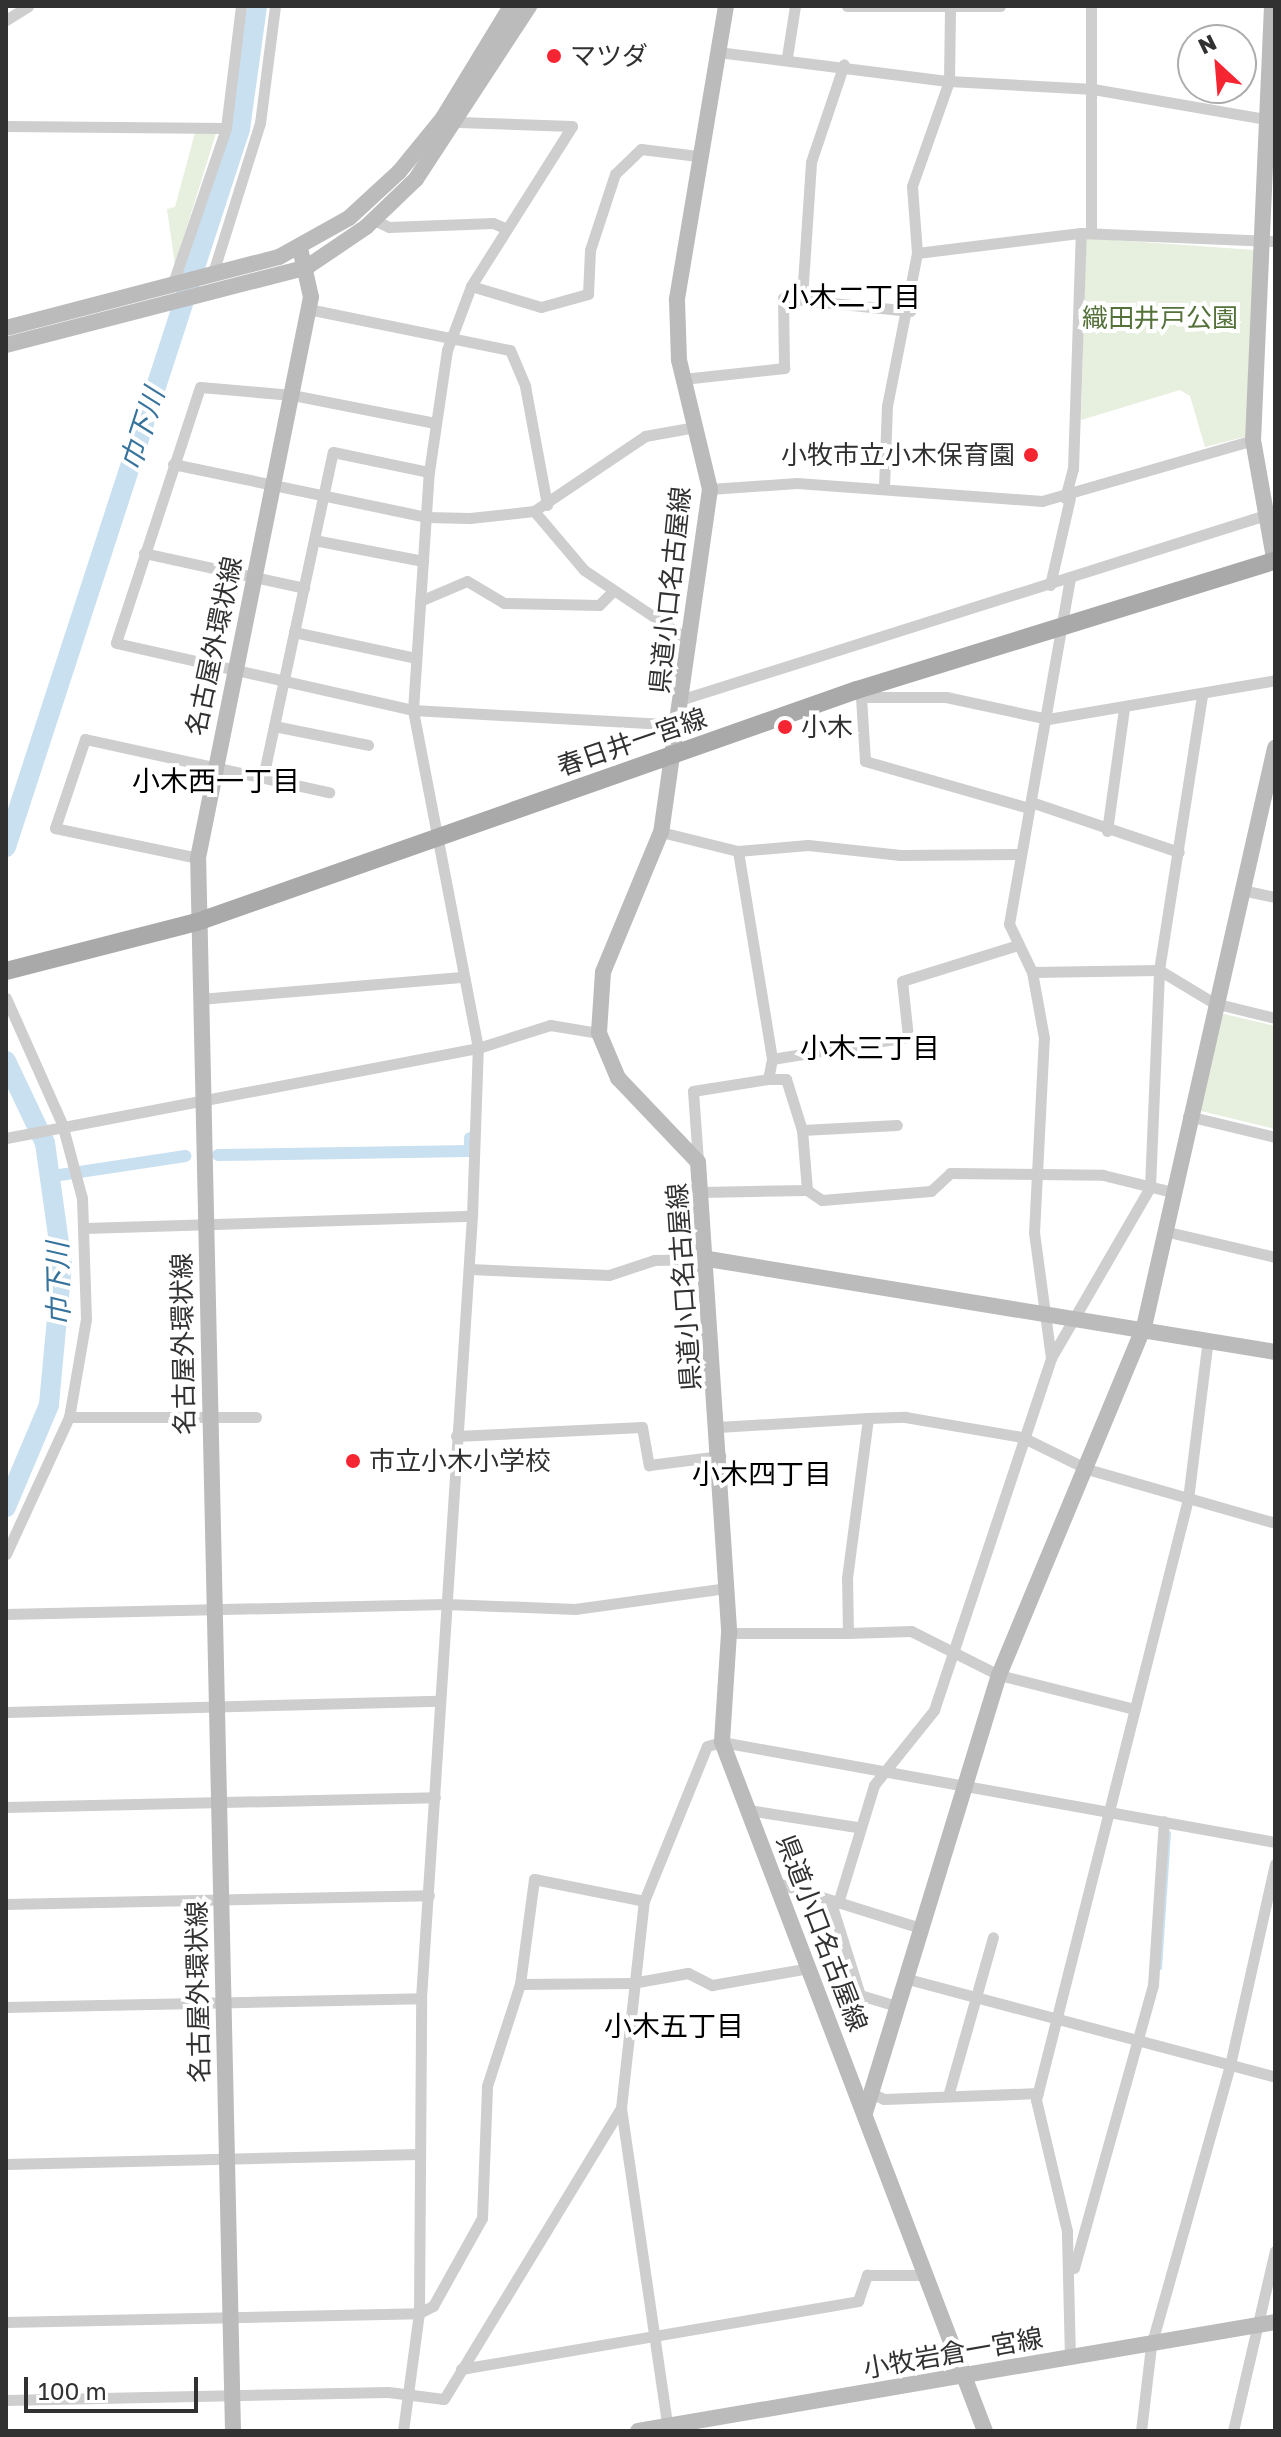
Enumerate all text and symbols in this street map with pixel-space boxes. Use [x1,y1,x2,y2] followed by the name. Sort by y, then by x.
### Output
[1177,24,1257,104] north arrow
[1194,28,1221,60] text: N
[570,40,648,72] place label: マツダ
[545,47,563,65] marker: マツダ
[781,280,921,314] district label: 小木二丁目
[1082,302,1238,334] park label: 織田井戸公園
[113,384,171,474] water label: 巾下川
[781,439,1015,471] place label: 小牧市立小木保育園
[1022,446,1040,464] marker: 小牧市立小木保育園
[644,485,696,695] street label: 県道小口名古屋線
[180,554,248,738] street label: 名古屋外環状線
[553,702,711,782] street label: 春日井一宮線
[801,711,853,743] place label: 小木
[776,718,794,736] marker: 小木
[132,764,300,798] district label: 小木西一丁目
[800,1031,940,1065] district label: 小木三丁目
[661,1182,707,1392] street label: 県道小口名古屋線
[40,1242,76,1326] water label: 巾下川
[166,1253,200,1435] street label: 名古屋外環状線
[369,1445,551,1477] place label: 市立小木小学校
[344,1452,362,1470] marker: 市立小木小学校
[692,1457,832,1491] district label: 小木四丁目
[770,1830,874,2036] street label: 県道小口名古屋線
[181,1901,215,2083] street label: 名古屋外環状線
[604,2009,744,2043] district label: 小木五丁目
[861,2322,1045,2384] street label: 小牧岩倉一宮線
[28,2361,202,2411] scale bar
[38,2376,107,2405] text: 100 m

